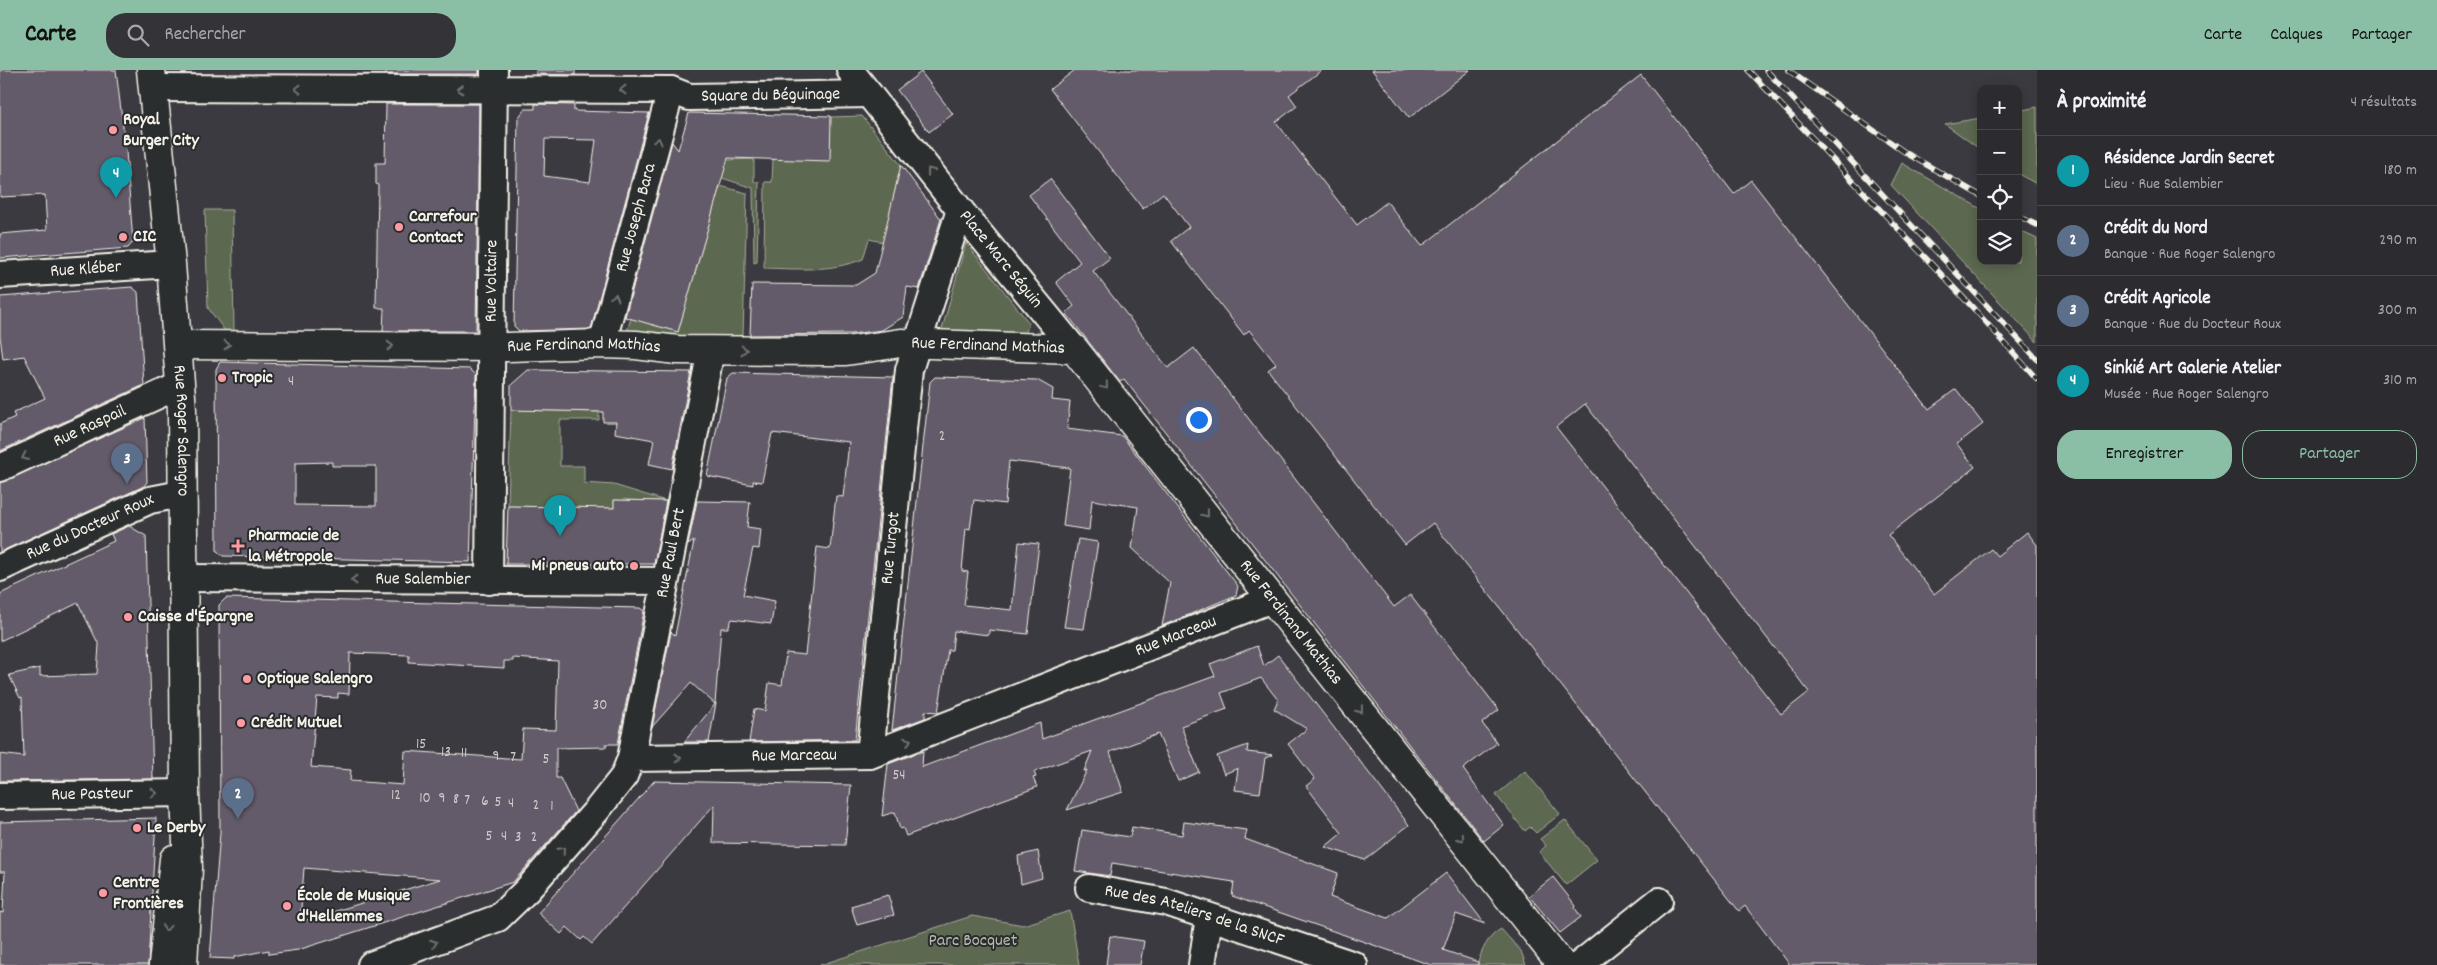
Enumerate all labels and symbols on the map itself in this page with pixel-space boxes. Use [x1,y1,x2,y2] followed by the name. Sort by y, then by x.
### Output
[701,82,841,109] street label: Square du Béguinage
[294,84,302,94] one-way arrow
[456,84,464,94] one-way arrow
[618,85,626,95] one-way arrow
[123,108,199,154] place label: Royal Burger City
[107,124,119,136] marker: Royal Burger City
[652,137,662,145] one-way arrow
[100,157,132,198] pin: 4
[610,160,663,275] street label: Rue Joseph Bara
[927,168,935,177] one-way arrow
[409,205,477,251] place label: Carrefour Contact
[953,205,1048,314] street label: Place Marc Séguin
[393,221,405,233] marker: Carrefour Contact
[133,225,156,250] place label: CIC
[117,231,129,243] marker: CIC
[479,240,505,322] street label: Rue Voltaire
[49,255,123,284] street label: Rue Kléber
[609,294,619,302] one-way arrow
[507,331,662,360] street label: Rue Ferdinand Mathias
[911,331,1065,361] street label: Rue Ferdinand Mathias
[224,340,231,350] one-way arrow
[386,341,394,351] one-way arrow
[741,345,749,355] one-way arrow
[166,364,195,496] street label: Rue Roger Salengro
[232,366,273,391] place label: Tropic
[288,371,294,393] house number: 4
[216,372,228,384] marker: Tropic
[1099,380,1107,389] one-way arrow
[49,399,131,454] street label: Rue Raspail
[1186,407,1212,433] your location
[939,426,945,448] house number: 2
[111,443,143,484] pin: 3
[21,451,30,461] one-way arrow
[22,487,158,567] street label: Rue du Docteur Roux
[544,495,576,536] pin: 1
[650,505,692,600] street label: Rue Paul Bert
[1200,508,1209,517] one-way arrow
[875,510,907,586] street label: Rue Turgot
[248,524,339,570] place label: Pharmacie de la Métropole
[232,540,244,552] marker: Pharmacie de la Métropole
[531,554,624,579] place label: Mi pneus auto
[1233,554,1348,691] street label: Rue Ferdinand Mathias
[628,560,640,572] marker: Mi pneus auto
[375,567,471,592] street label: Rue Salembier
[349,575,357,585] one-way arrow
[138,605,254,630] place label: Caisse d'Épargne
[1132,609,1220,663] street label: Rue Marceau
[122,611,134,623] marker: Caisse d'Épargne
[257,667,373,692] place label: Optique Salengro
[241,673,253,685] marker: Optique Salengro
[593,695,607,717] house number: 30
[1354,704,1363,714] one-way arrow
[251,711,342,736] place label: Crédit Mutuel
[235,717,247,729] marker: Crédit Mutuel
[416,734,426,756] house number: 15
[903,737,912,747] one-way arrow
[441,742,451,764] house number: 13
[461,743,467,765] house number: 11
[751,743,837,769] street label: Rue Marceau
[493,746,499,768] house number: 9
[510,747,516,769] house number: 7
[543,749,550,771] house number: 5
[674,752,682,763] one-way arrow
[892,765,906,787] house number: 54
[222,778,254,819] pin: 2
[51,781,133,808] street label: Rue Pasteur
[391,785,401,807] house number: 12
[150,788,158,799] one-way arrow
[419,788,431,810] house number: 10
[439,788,445,810] house number: 9
[453,789,459,811] house number: 8
[464,790,470,812] house number: 7
[481,791,489,813] house number: 6
[495,792,502,814] house number: 5
[508,793,514,815] house number: 4
[533,795,539,817] house number: 2
[550,796,554,818] house number: 1
[147,816,206,841] place label: Le Derby
[131,822,143,834] marker: Le Derby
[486,826,493,848] house number: 5
[501,826,507,848] house number: 4
[515,827,521,849] house number: 3
[531,827,537,849] house number: 2
[1455,832,1463,841] one-way arrow
[556,846,565,855] one-way arrow
[113,871,184,917] place label: Centre Frontières
[1102,879,1287,953] street label: Rue des Ateliers de la SNCF
[297,884,410,930] place label: École de Musique d'Hellemmes
[97,887,109,899] marker: Centre Frontières
[281,900,293,912] marker: École de Musique d'Hellemmes
[161,924,172,932] one-way arrow
[929,929,1018,954] park label: Parc Bocquet
[429,939,438,949] one-way arrow

